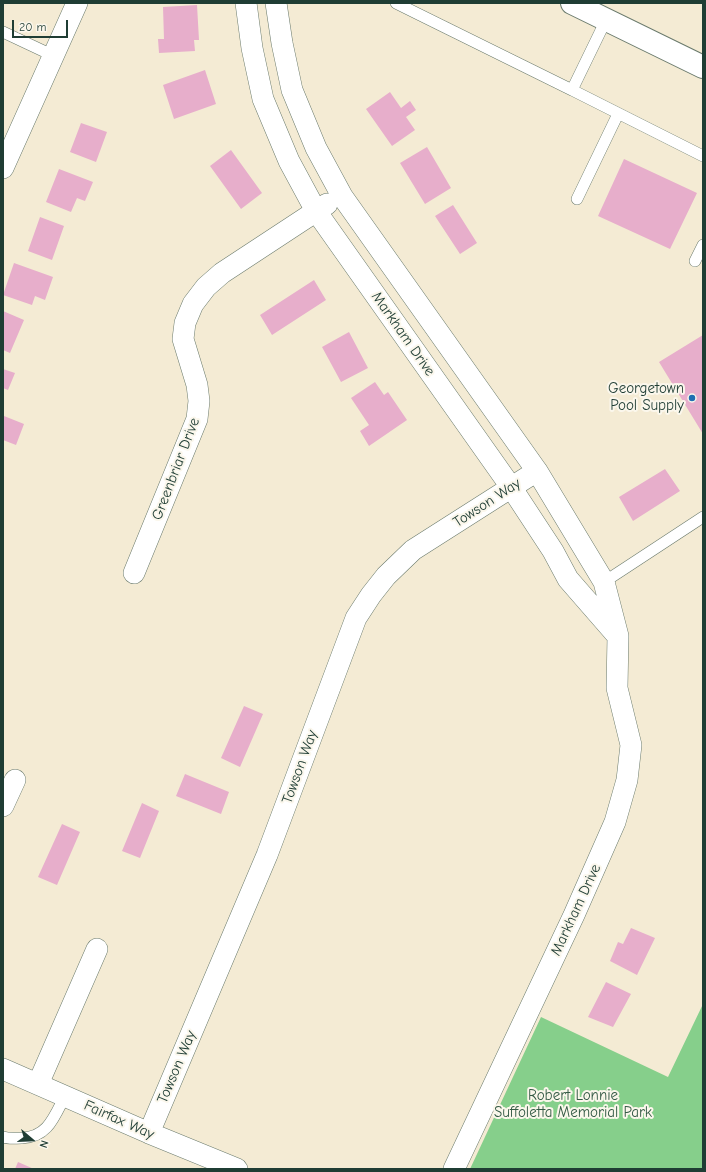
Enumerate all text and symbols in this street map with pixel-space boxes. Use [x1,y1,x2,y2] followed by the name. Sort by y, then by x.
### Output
[14,12,70,38] scale bar
[19,20,47,34] text: 20 m
[367,288,439,380] street label: Markham Drive
[608,380,684,415] place label: Georgetown Pool Supply
[687,393,697,403] marker: Georgetown Pool Supply
[148,415,204,523] street label: Greenbriar Drive
[450,474,524,532] street label: Towson Way
[278,728,322,806] street label: Towson Way
[547,861,605,959] street label: Markham Drive
[154,1028,200,1106] street label: Towson Way
[494,1087,652,1122] park label: Robert Lonnie Suffoletta Memorial Park
[81,1097,157,1143] street label: Fairfax Way
[12,1120,52,1160] north arrow
[37,1139,51,1150] text: N

